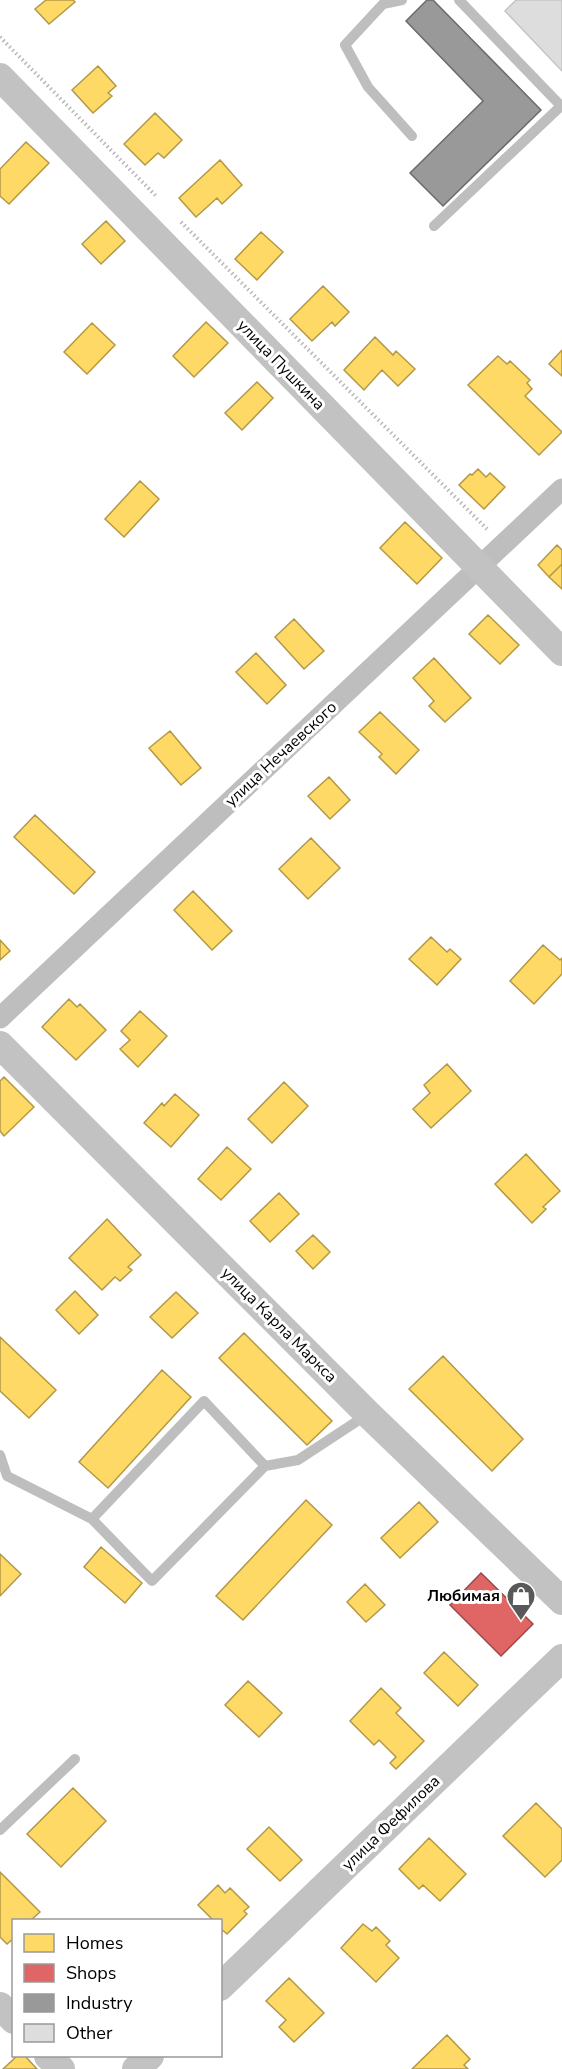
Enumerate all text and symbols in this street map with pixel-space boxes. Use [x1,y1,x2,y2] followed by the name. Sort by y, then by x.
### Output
[232,315,330,415] street label: улица Пушкина
[220,696,342,812] street label: улица Нечаевского
[216,1262,342,1388] street label: улица Карла Маркса
[505,1580,537,1622] shop icon: Любимая
[427,1585,500,1607] place label: Любимая
[337,1770,445,1876] street label: улица Фефилова
[12,1919,222,2057] legend
[66,1931,123,1955] text: Homes
[66,1961,116,1985] text: Shops
[66,1991,133,2015] text: Industry
[66,2021,113,2045] text: Other

